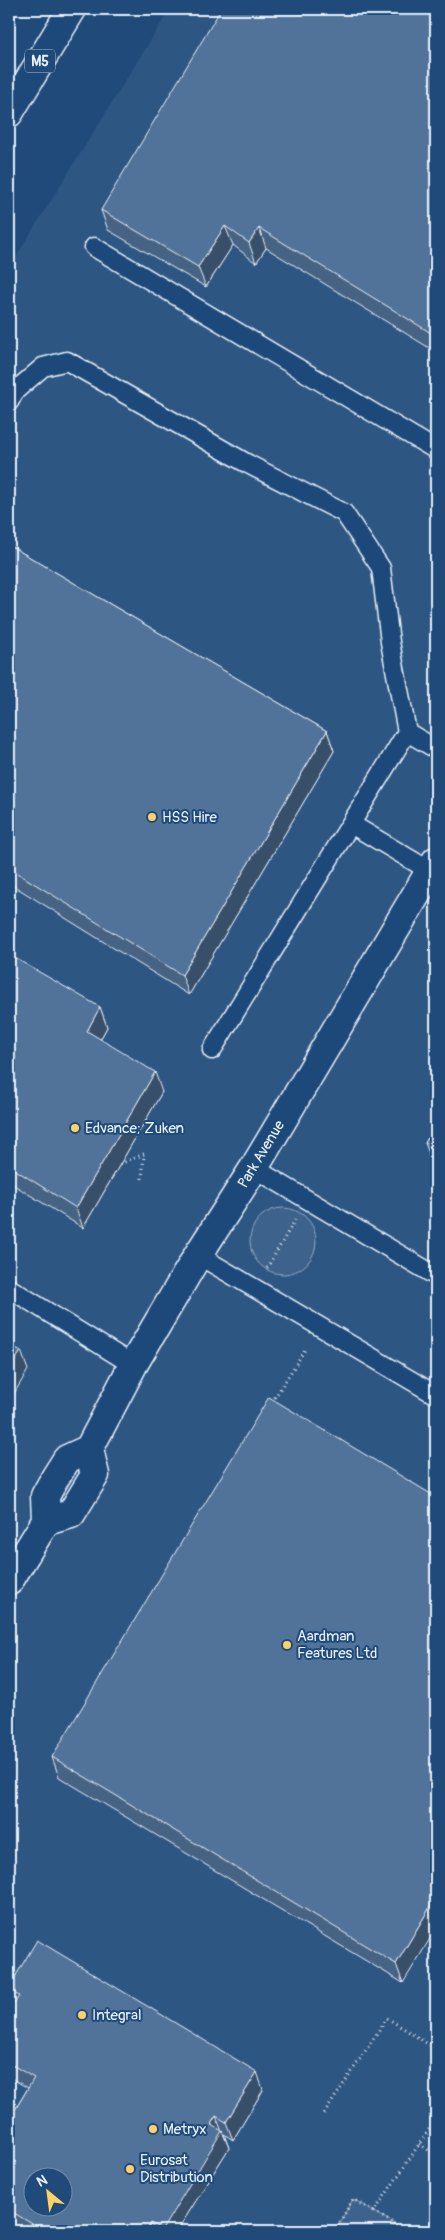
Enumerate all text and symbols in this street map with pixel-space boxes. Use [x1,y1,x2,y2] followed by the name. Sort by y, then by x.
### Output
[25,49,55,72] road number: M5
[162,808,217,827] place label: HSS Hire
[146,811,158,823] marker: HSS Hire
[234,1116,289,1192] street label: Park Avenue
[85,1119,184,1138] place label: Edvance; Zuken
[69,1122,81,1134] marker: Edvance; Zuken
[297,1627,377,1663] place label: Aardman Features Ltd
[281,1639,293,1651] marker: Aardman Features Ltd
[92,2006,141,2025] place label: Integral
[76,2009,88,2021] marker: Integral
[163,2120,207,2139] place label: Metryx
[147,2123,159,2135] marker: Metryx
[140,2151,213,2187] place label: Eurosat Distribution
[124,2163,136,2175] marker: Eurosat Distribution
[22,2168,72,2218] north arrow
[34,2171,50,2191] text: N

